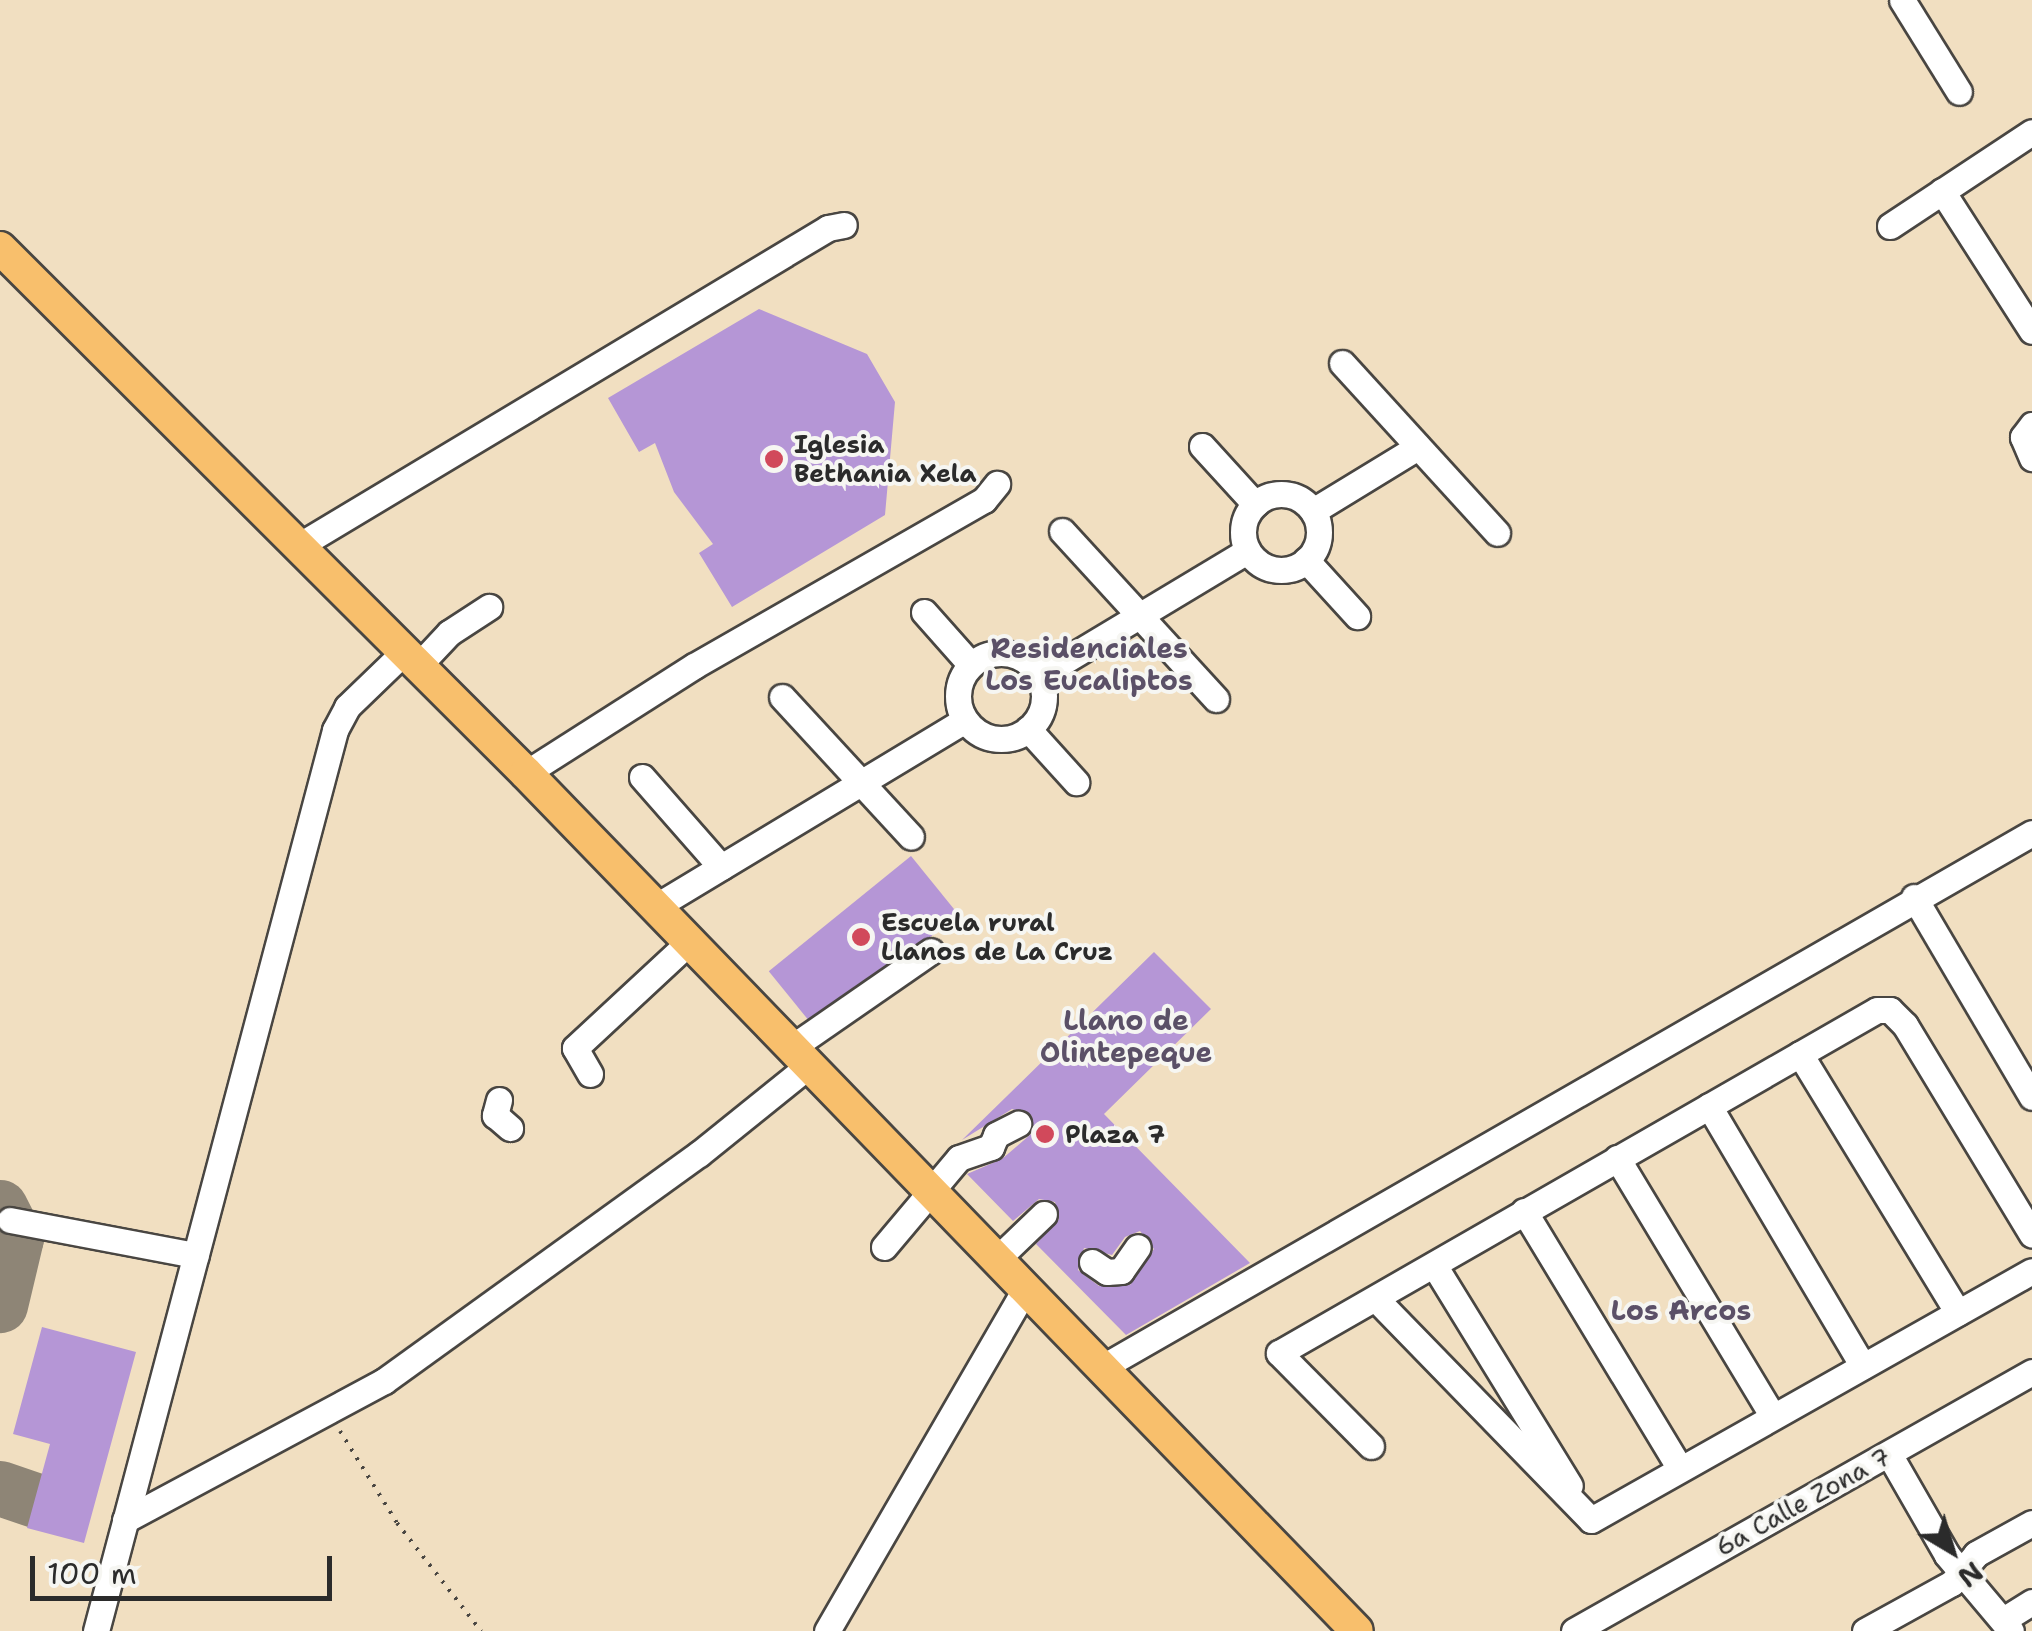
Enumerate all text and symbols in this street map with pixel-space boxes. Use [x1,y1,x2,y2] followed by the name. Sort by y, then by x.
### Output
[794,430,977,489] place label: Iglesia Bethania Xela
[763,448,785,470] marker: Iglesia Bethania Xela
[985,631,1193,697] district label: Residenciales Los Eucaliptos
[881,908,1113,967] place label: Escuela rural Llanos de La Cruz
[850,926,872,948] marker: Escuela rural Llanos de La Cruz
[1040,1003,1212,1069] district label: Llano de Olintepeque
[1065,1119,1165,1149] place label: Plaza 7
[1034,1123,1056,1145] marker: Plaza 7
[1611,1293,1751,1327] district label: Los Arcos
[1710,1442,1896,1562] street label: 6a Calle Zona 7
[1902,1501,2002,1601] north arrow
[35,1536,338,1598] scale bar
[47,1553,137,1594] text: 100 m
[1950,1553,1991,1596] text: N

